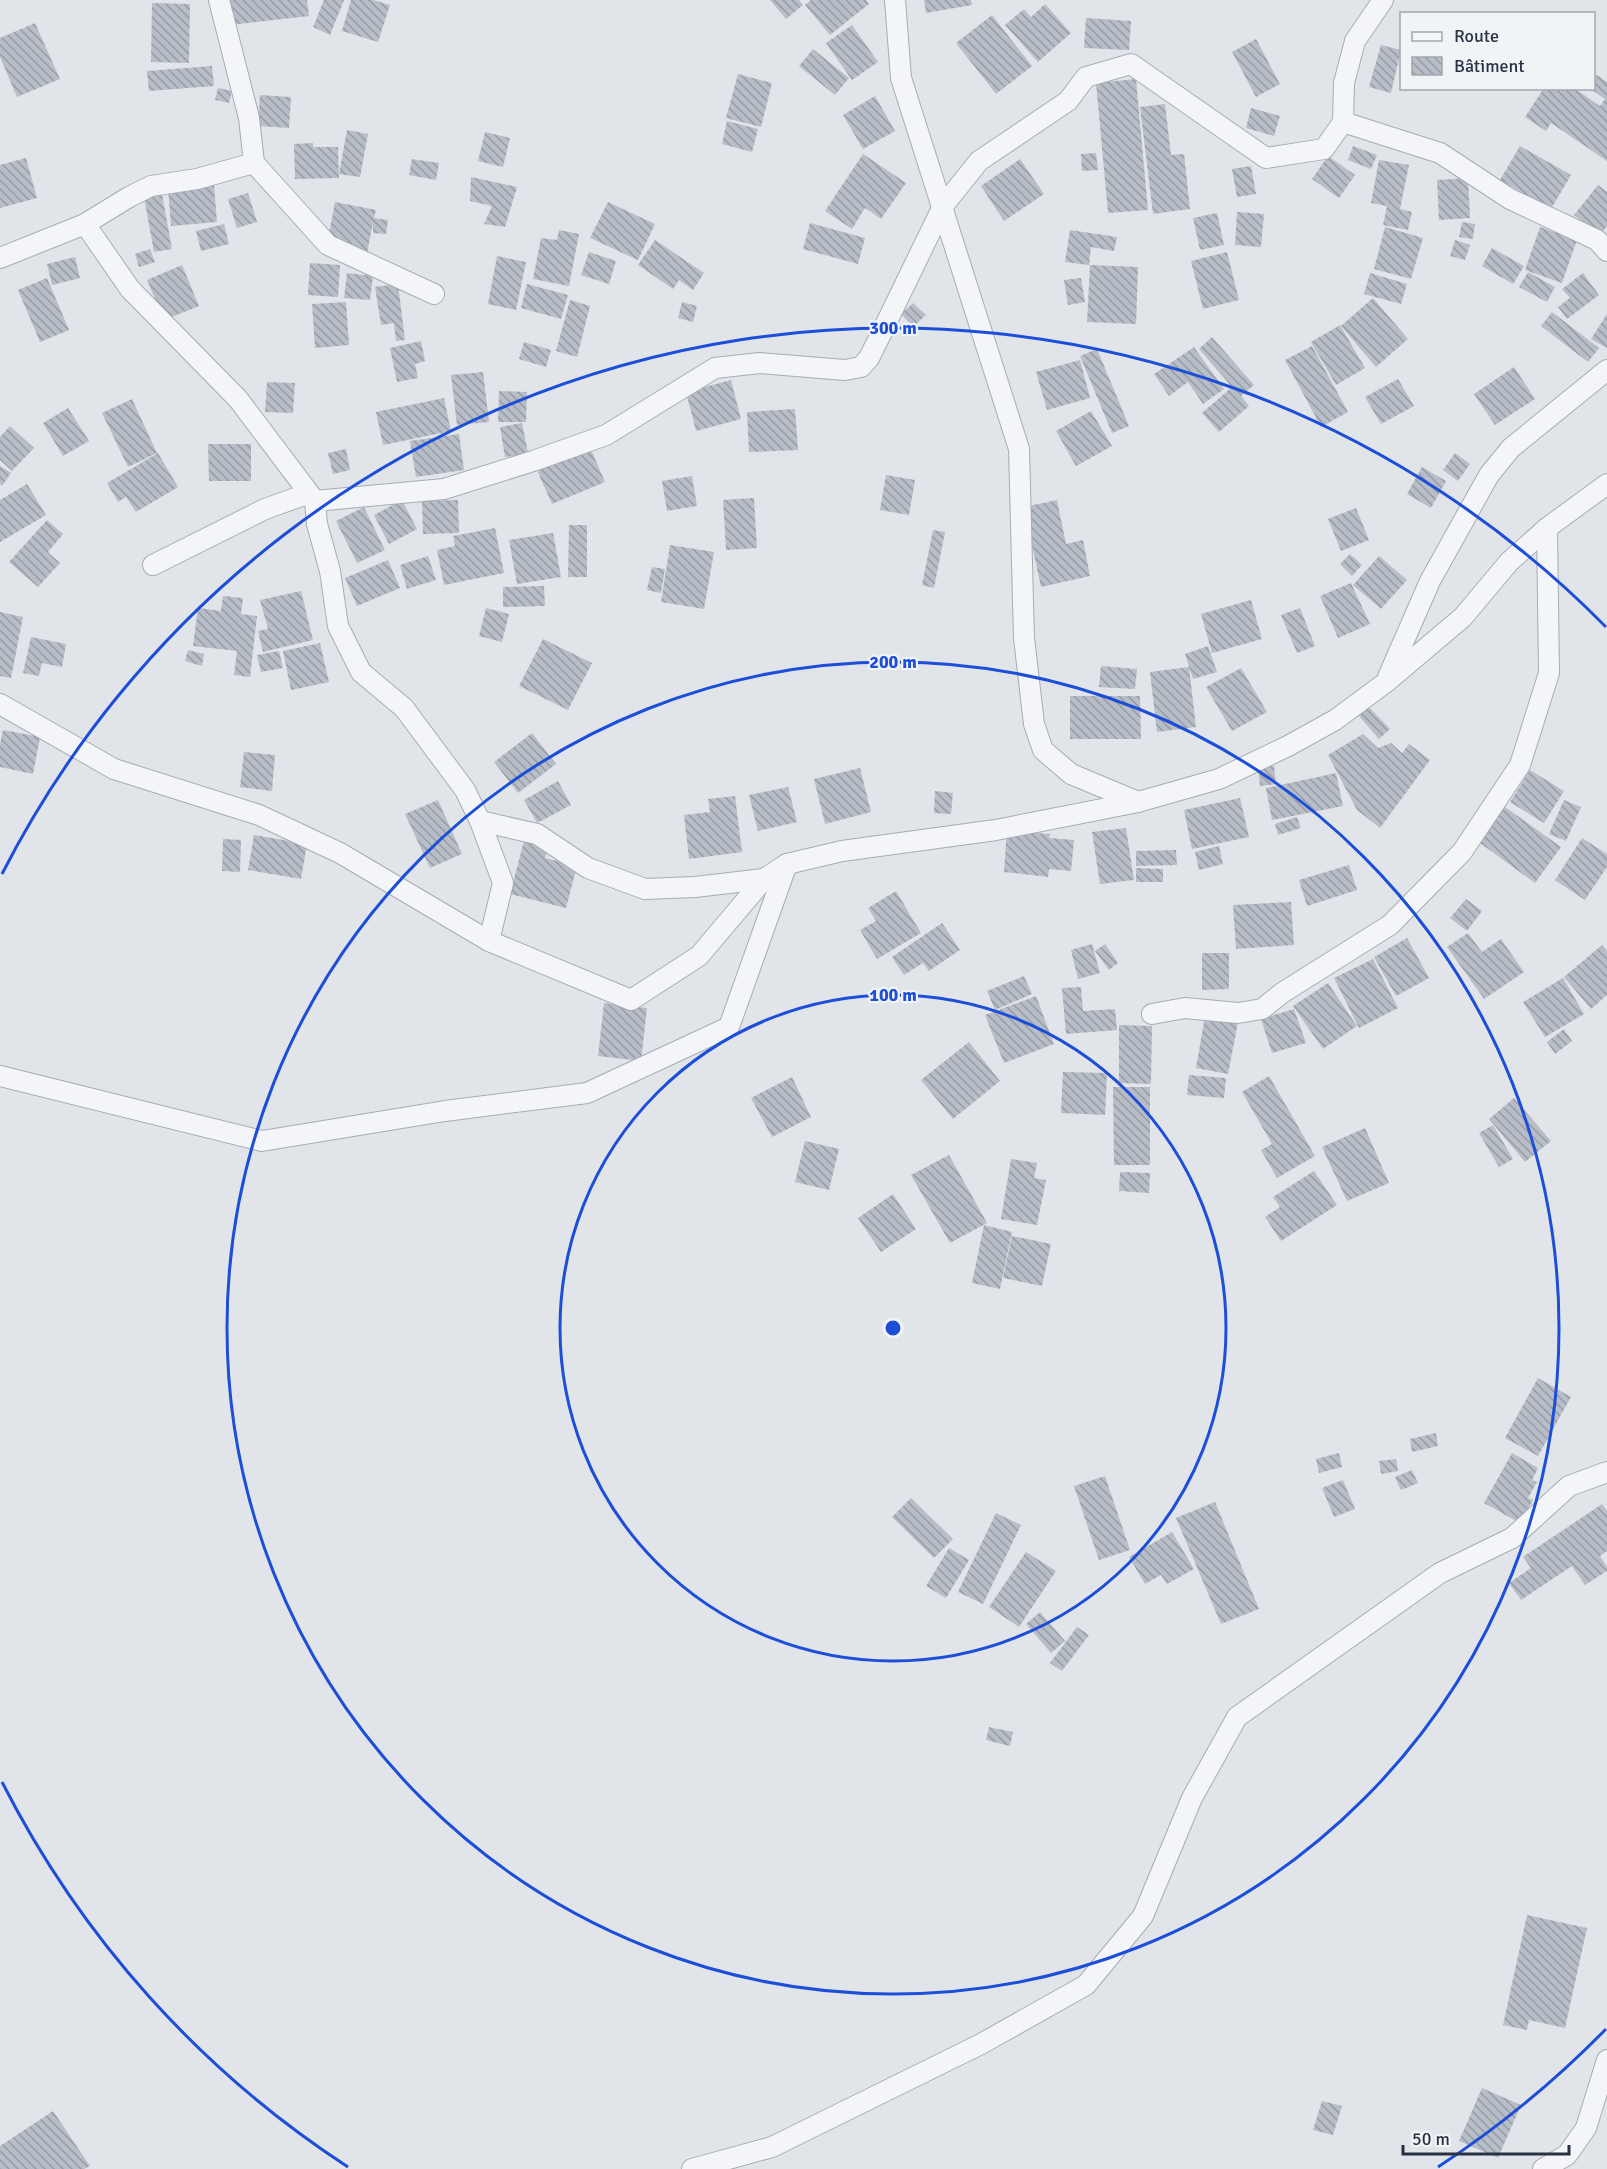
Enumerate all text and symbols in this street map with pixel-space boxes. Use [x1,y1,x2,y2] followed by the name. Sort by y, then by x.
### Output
[1400,12,1595,90] legend
[1454,25,1499,47] text: Route
[1454,55,1525,77] text: Bâtiment
[869,317,917,339] text: 300 m
[869,651,917,673] text: 200 m
[869,984,917,1006] text: 100 m
[883,1318,903,1338] centre of rings
[1403,2118,1570,2156] scale bar
[1412,2128,1450,2150] text: 50 m

